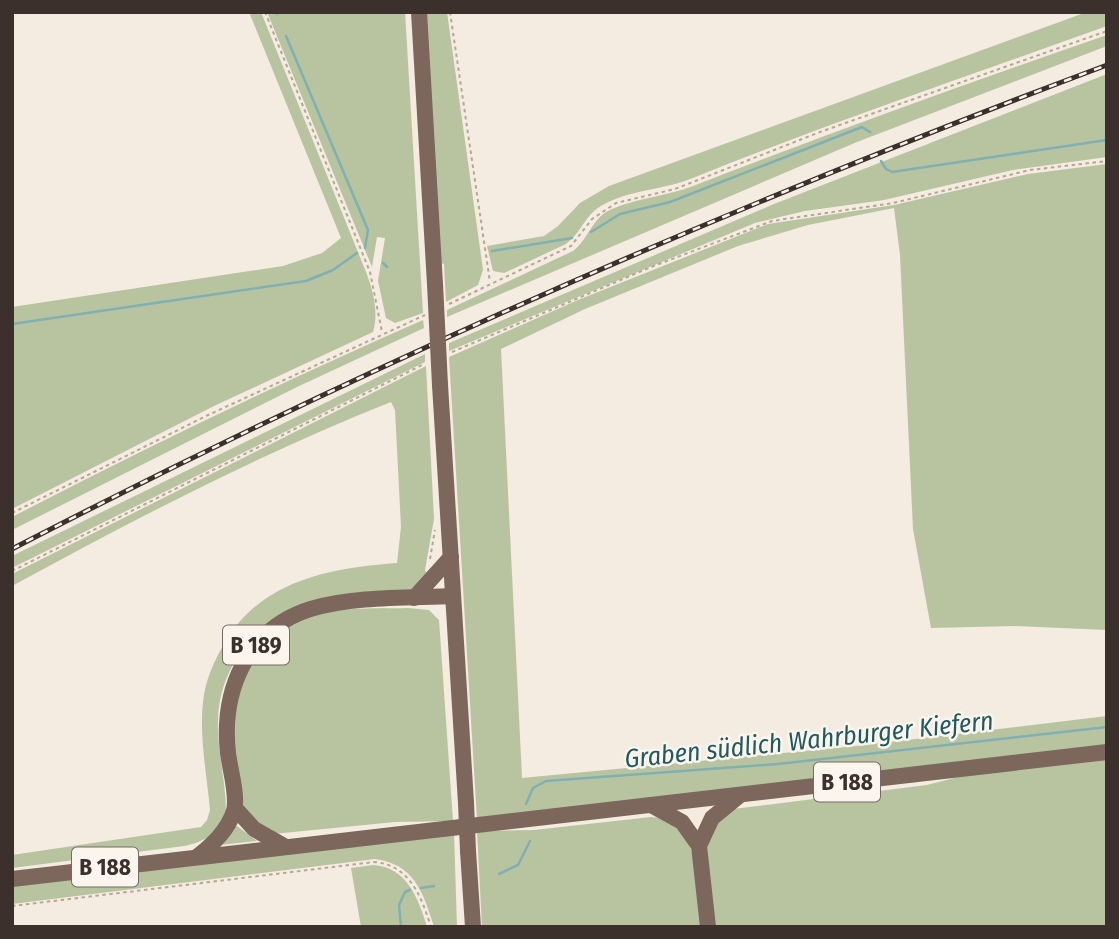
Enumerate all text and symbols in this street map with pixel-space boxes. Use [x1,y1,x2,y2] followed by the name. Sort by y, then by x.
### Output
[223,625,289,664] road number: B 189
[623,705,995,775] water label: Graben südlich Wahrburger Kiefern
[814,762,880,802] road number: B 188
[72,848,138,887] road number: B 188

